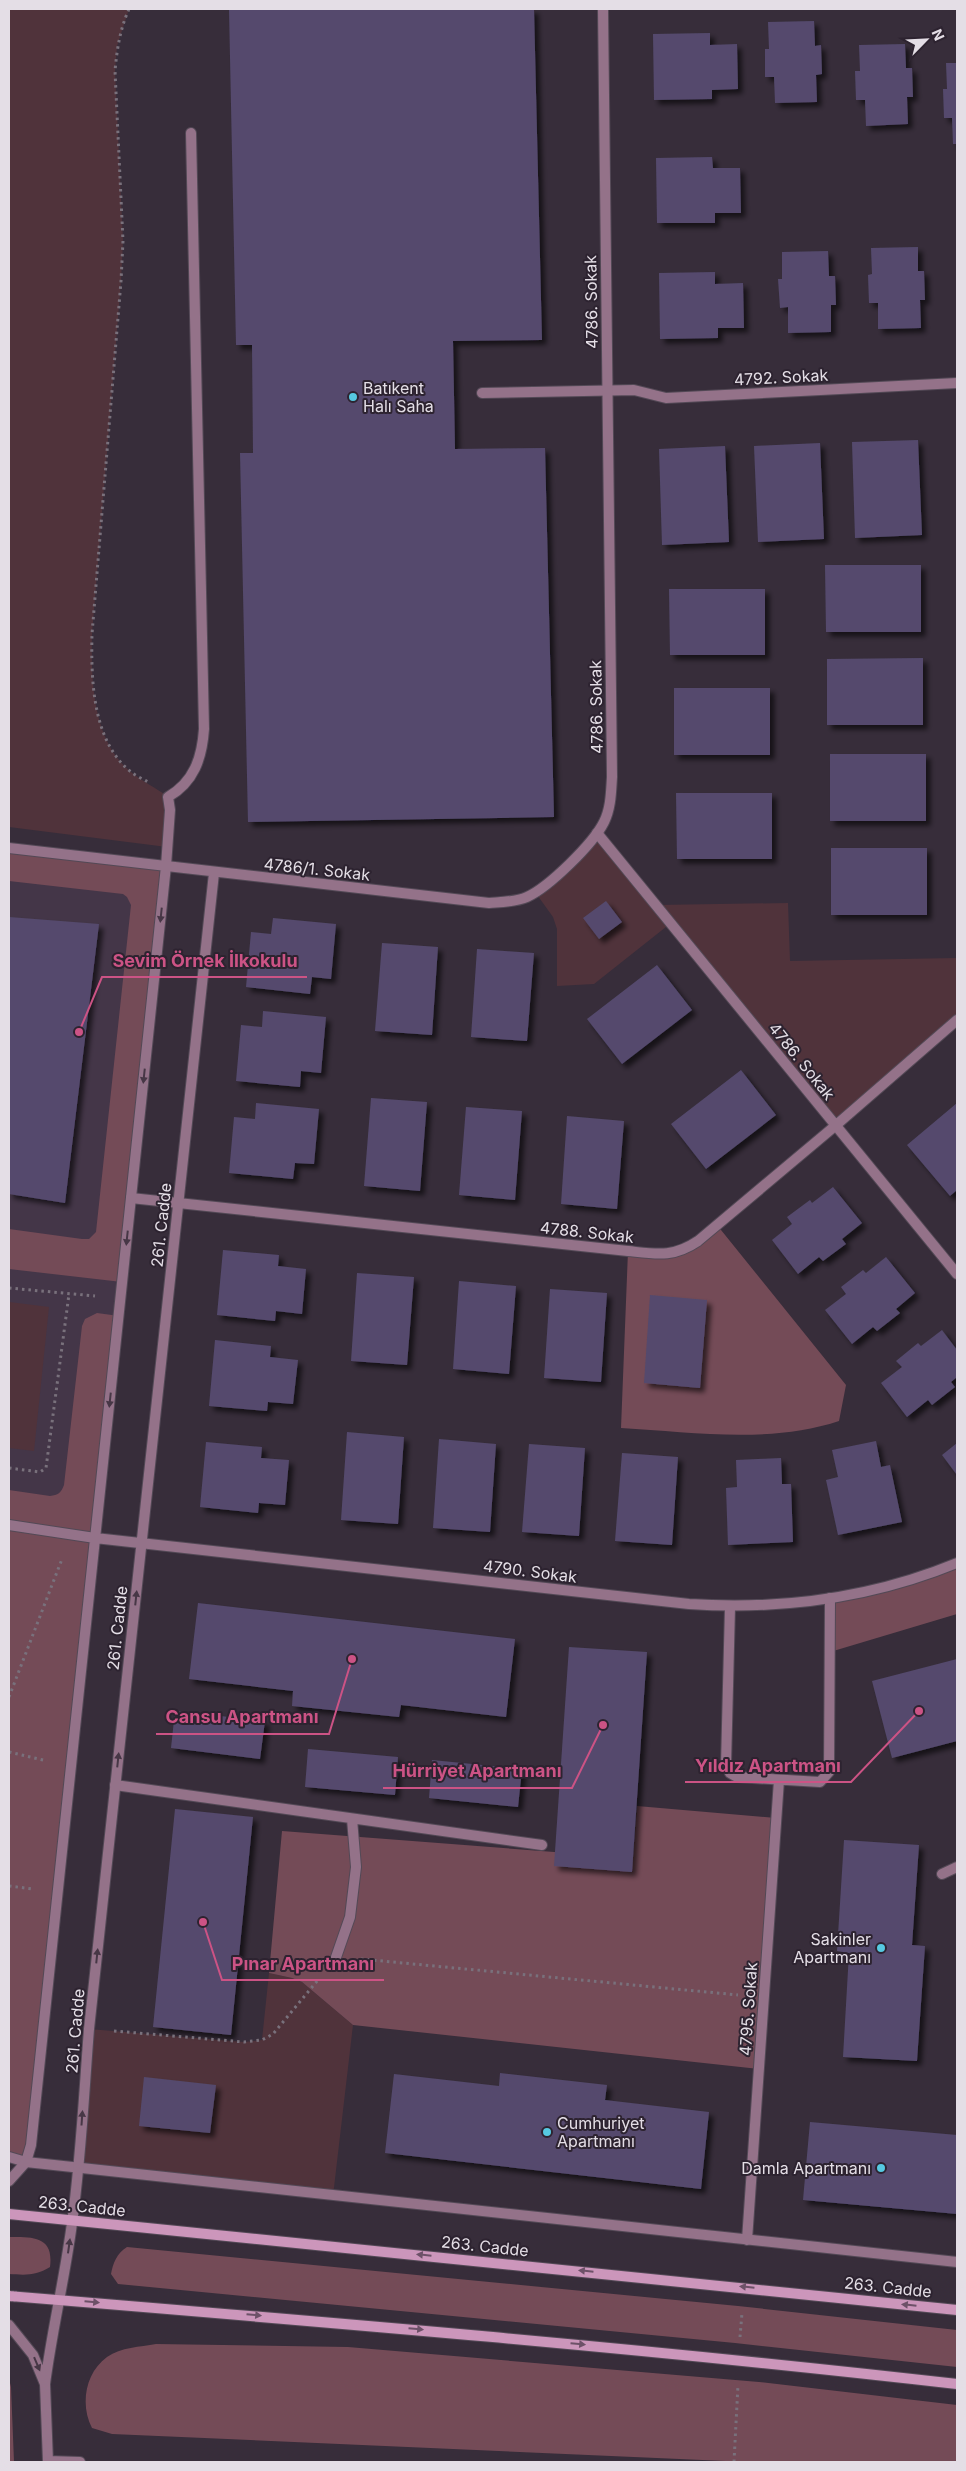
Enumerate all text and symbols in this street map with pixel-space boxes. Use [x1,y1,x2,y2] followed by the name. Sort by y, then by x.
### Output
[901,15,951,65] north arrow
[928,26,948,43] text: N
[580,255,602,349] street label: 4786. Sokak
[733,365,829,389] street label: 4792. Sokak
[363,378,434,416] place label: Batıkent Halı Saha
[347,391,359,403] marker: Batıkent Halı Saha
[585,660,607,754] street label: 4786. Sokak
[263,853,371,885] street label: 4786/1. Sokak
[157,907,165,923] one-way arrow
[102,944,307,977] callout: Sevim Örnek İlkokulu
[112,950,298,971] text: Sevim Örnek İlkokulu
[765,1018,839,1104] street label: 4786. Sokak
[140,1069,148,1085] one-way arrow
[147,1182,175,1268] street label: 261. Cadde
[539,1217,635,1247] street label: 4788. Sokak
[123,1230,131,1246] one-way arrow
[106,1392,114,1408] one-way arrow
[482,1555,578,1587] street label: 4790. Sokak
[103,1585,131,1671] street label: 261. Cadde
[132,1590,140,1606] one-way arrow
[156,1701,329,1734] callout: Cansu Apartmanı
[165,1706,319,1727] text: Cansu Apartmanı
[685,1749,851,1782] callout: Yıldız Apartmanı
[114,1752,122,1768] one-way arrow
[383,1755,572,1788] callout: Hürriyet Apartmanı
[695,1755,841,1776] text: Yıldız Apartmanı
[392,1760,562,1781] text: Hürriyet Apartmanı
[793,1929,871,1967] place label: Sakinler Apartmanı
[875,1942,887,1954] marker: Sakinler Apartmanı
[222,1947,384,1980] callout: Pınar Apartmanı
[93,1948,101,1964] one-way arrow
[232,1953,374,1974] text: Pınar Apartmanı
[735,1961,761,2057] street label: 4795. Sokak
[61,1988,89,2074] street label: 261. Cadde
[79,2110,87,2126] one-way arrow
[557,2113,644,2151] place label: Cumhuriyet Apartmanı
[541,2126,553,2138] marker: Cumhuriyet Apartmanı
[741,2158,871,2178] place label: Damla Apartmanı
[875,2162,887,2174] marker: Damla Apartmanı
[37,2191,127,2221] street label: 263. Cadde
[440,2231,530,2261] street label: 263. Cadde
[65,2237,73,2253] one-way arrow
[416,2251,432,2259] one-way arrow
[577,2267,593,2275] one-way arrow
[843,2272,933,2302] street label: 263. Cadde
[739,2283,755,2291] one-way arrow
[84,2299,100,2307] one-way arrow
[900,2301,916,2309] one-way arrow
[246,2312,262,2320] one-way arrow
[408,2326,424,2334] one-way arrow
[570,2341,586,2349] one-way arrow
[33,2357,41,2372] one-way arrow

